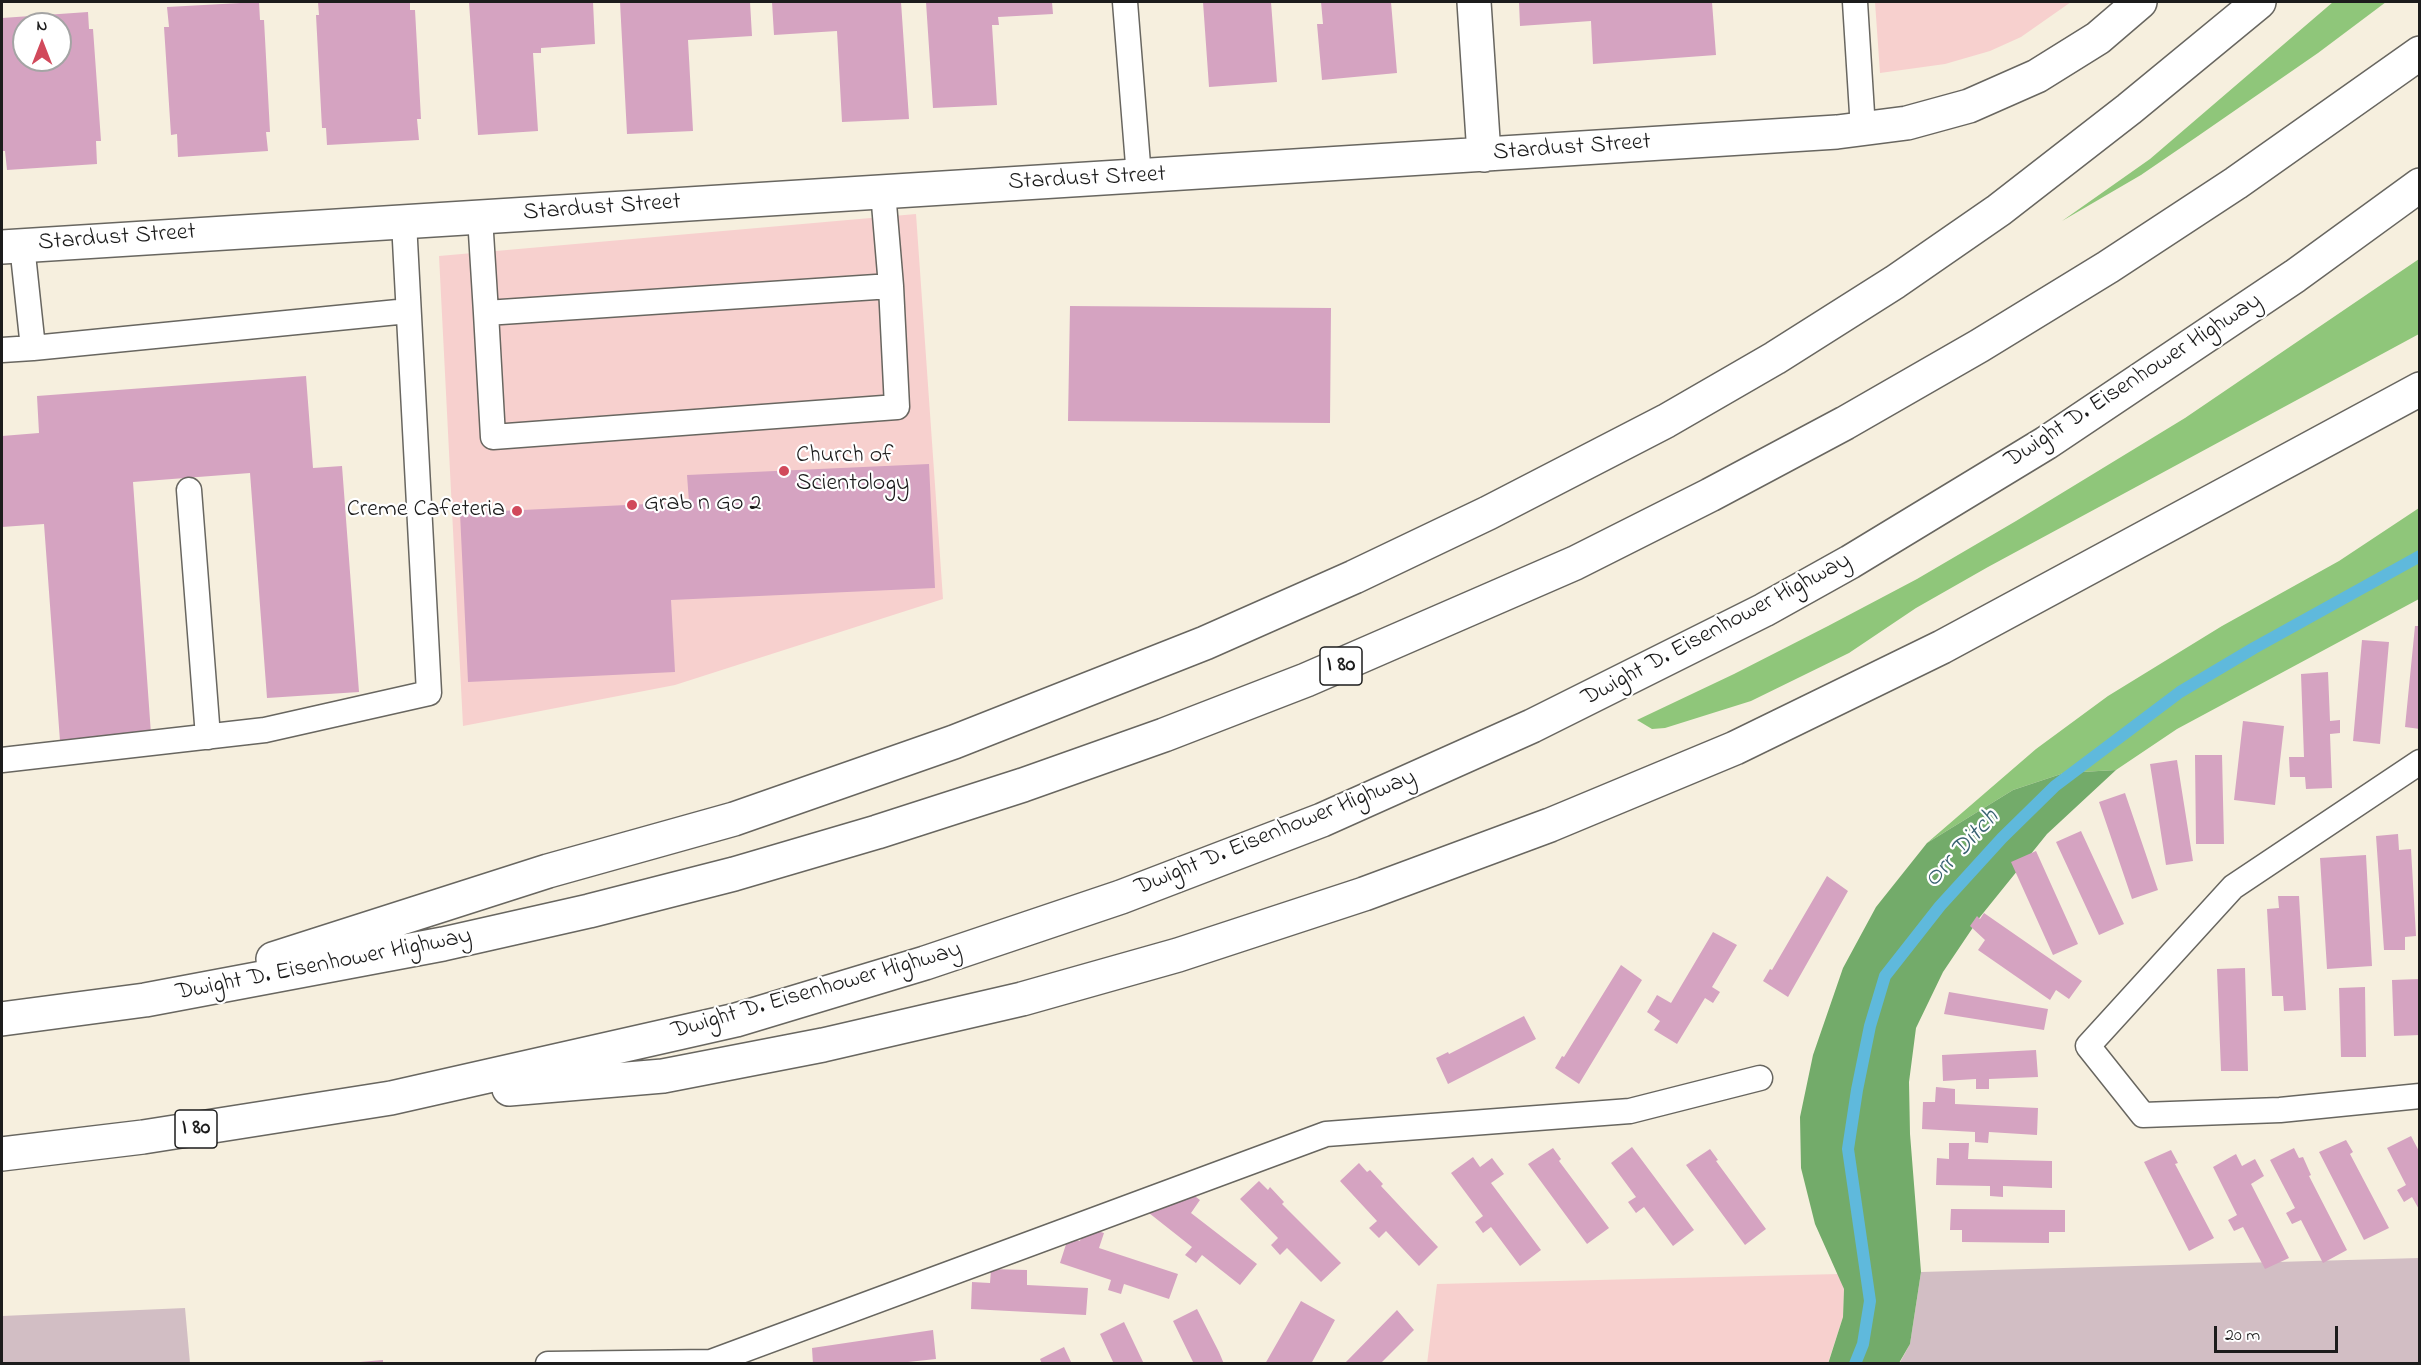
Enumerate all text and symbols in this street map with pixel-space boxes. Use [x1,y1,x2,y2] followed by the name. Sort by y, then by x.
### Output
[12,12,72,72] north arrow
[37,14,47,38] text: N
[1492,129,1652,169] street label: Stardust Street
[1007,161,1167,199] street label: Stardust Street
[522,189,682,229] street label: Stardust Street
[37,219,197,259] street label: Stardust Street
[2000,288,2268,476] street label: Dwight D. Eisenhower Highway
[796,443,909,499] place label: Church of Scientology
[777,464,791,478] marker: Church of Scientology
[644,491,761,519] place label: Grab n Go 2
[347,497,505,525] place label: Creme Cafeteria
[625,498,639,512] marker: Grab n Go 2
[510,504,524,518] marker: Creme Cafeteria
[1578,548,1856,714] street label: Dwight D. Eisenhower Highway
[1320,647,1362,685] road number: I 80
[1131,764,1421,904] street label: Dwight D. Eisenhower Highway
[1919,804,2007,896] water label: Orr Ditch
[174,923,474,1009] street label: Dwight D. Eisenhower Highway
[669,937,965,1047] street label: Dwight D. Eisenhower Highway
[175,1110,217,1148] road number: I 80
[2217,1314,2342,1352] scale bar
[2225,1323,2260,1349] text: 20 m

